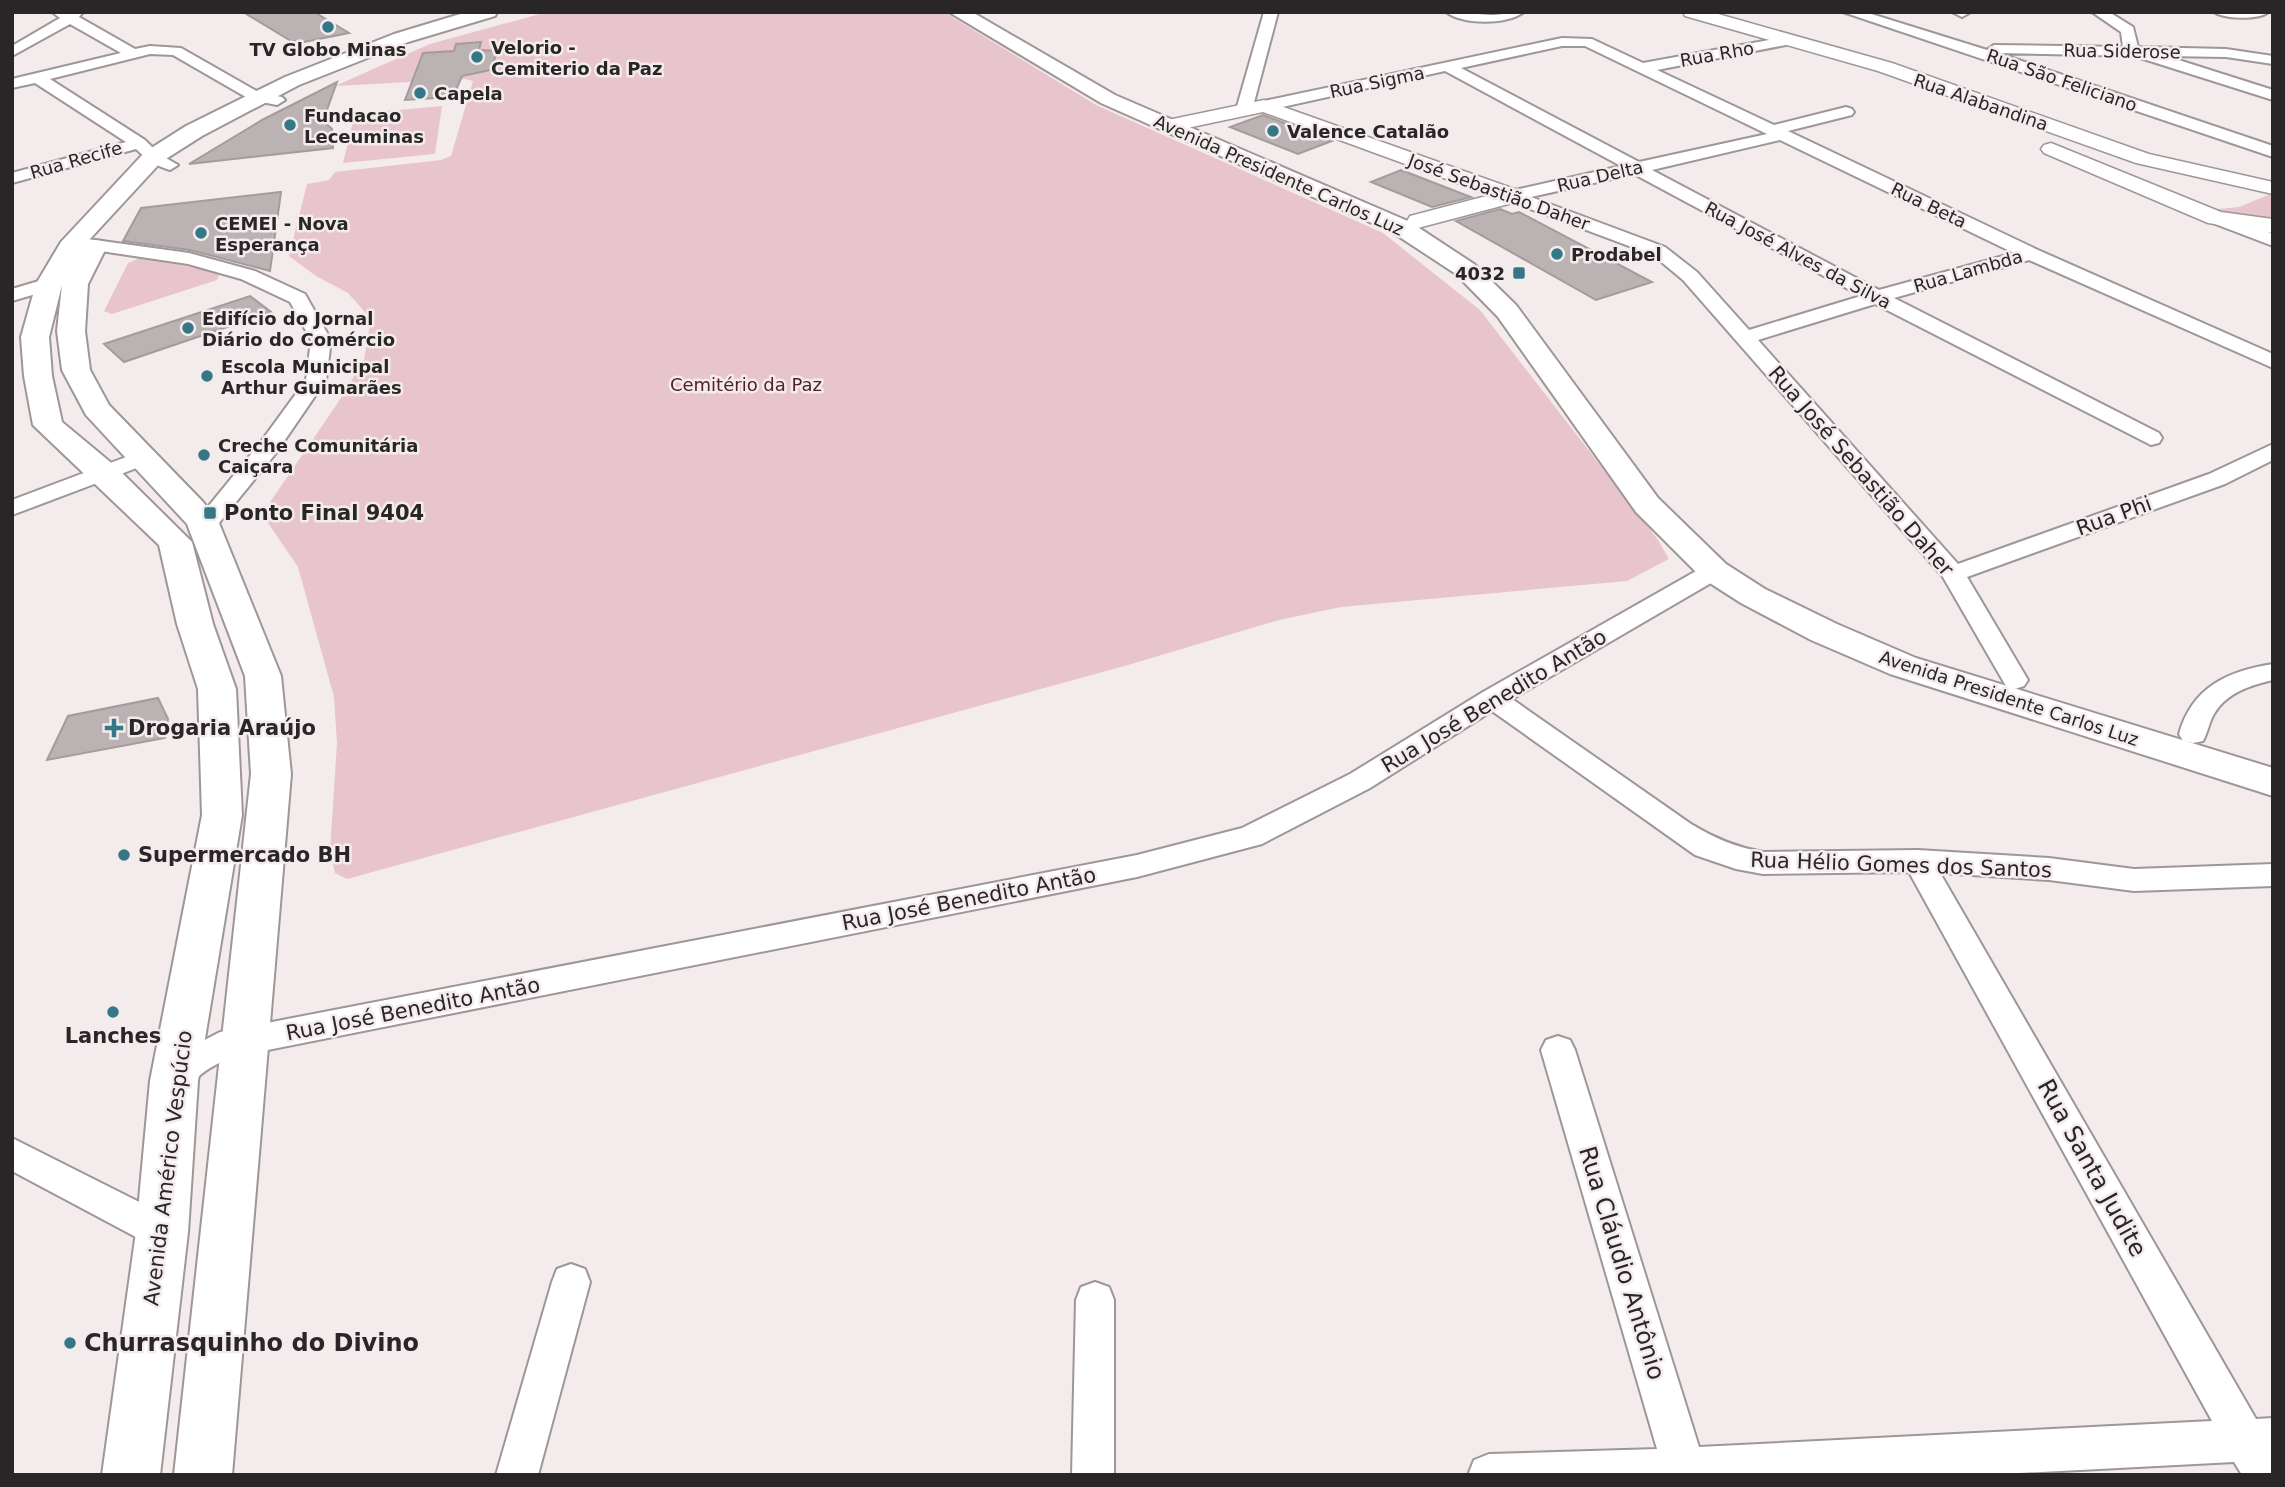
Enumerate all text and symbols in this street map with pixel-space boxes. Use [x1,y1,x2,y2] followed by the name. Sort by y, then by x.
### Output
[320,19,336,35] marker: TV Globo Minas
[491,37,662,79] place label: Velorio - Cemiterio da Paz
[1678,37,1756,71] street label: Rua Rho
[249,39,407,60] place label: TV Globo Minas
[2063,39,2181,63] street label: Rua Siderose
[1984,44,2140,116] street label: Rua São Feliciano
[469,49,485,65] marker: Velorio - Cemiterio da Paz
[1328,62,1426,102] street label: Rua Sigma
[1911,69,2051,135] street label: Rua Alabandina
[434,83,503,104] place label: Capela
[412,85,428,101] marker: Capela
[304,105,424,147] place label: Fundacao Leceuminas
[1151,110,1407,240] street label: Avenida Presidente Carlos Luz
[282,117,298,133] marker: Fundacao Leceuminas
[1287,121,1449,142] place label: Valence Catalão
[1265,123,1281,139] marker: Valence Catalão
[27,137,125,183] street label: Rua Recife
[1405,149,1593,235] street label: José Sebastião Daher
[1555,156,1645,196] street label: Rua Delta
[1888,178,1970,232] street label: Rua Beta
[1701,197,1895,313] street label: Rua José Alves da Silva
[215,213,349,255] place label: CEMEI - Nova Esperança
[193,225,209,241] marker: CEMEI - Nova Esperança
[1571,244,1662,265] place label: Prodabel
[1911,245,2025,297] street label: Rua Lambda
[1549,246,1565,262] marker: Prodabel
[1455,263,1505,284] place label: 4032
[1511,265,1527,281] marker: 4032
[202,308,395,350] place label: Edifício do Jornal Diário do Comércio
[180,320,196,336] marker: Edifício do Jornal Diário do Comércio
[221,356,402,398] place label: Escola Municipal Arthur Guimarães
[1763,361,1959,581] street label: Rua José Sebastião Daher
[199,368,215,384] marker: Escola Municipal Arthur Guimarães
[670,374,822,395] park label: Cemitério da Paz
[218,435,418,477] place label: Creche Comunitária Caiçara
[196,447,212,463] marker: Creche Comunitária Caiçara
[2073,491,2155,541] street label: Rua Phi
[224,501,424,525] place label: Ponto Final 9404
[202,505,218,521] marker: Ponto Final 9404
[1377,624,1611,778] street label: Rua José Benedito Antão
[1877,646,2141,750] street label: Avenida Presidente Carlos Luz
[128,716,316,740] place label: Drogaria Araújo
[106,720,122,736] marker: Drogaria Araújo
[138,843,351,867] place label: Supermercado BH
[116,847,132,863] marker: Supermercado BH
[1750,848,2052,882] street label: Rua Hélio Gomes dos Santos
[840,863,1098,935] street label: Rua José Benedito Antão
[284,973,542,1045] street label: Rua José Benedito Antão
[105,1004,121,1020] marker: Lanches
[65,1024,161,1048] place label: Lanches
[139,1029,197,1307] street label: Avenida Américo Vespúcio
[2032,1074,2152,1262] street label: Rua Santa Judite
[1573,1143,1671,1383] street label: Rua Cláudio Antônio
[84,1329,419,1357] place label: Churrasquinho do Divino
[62,1335,78,1351] marker: Churrasquinho do Divino

